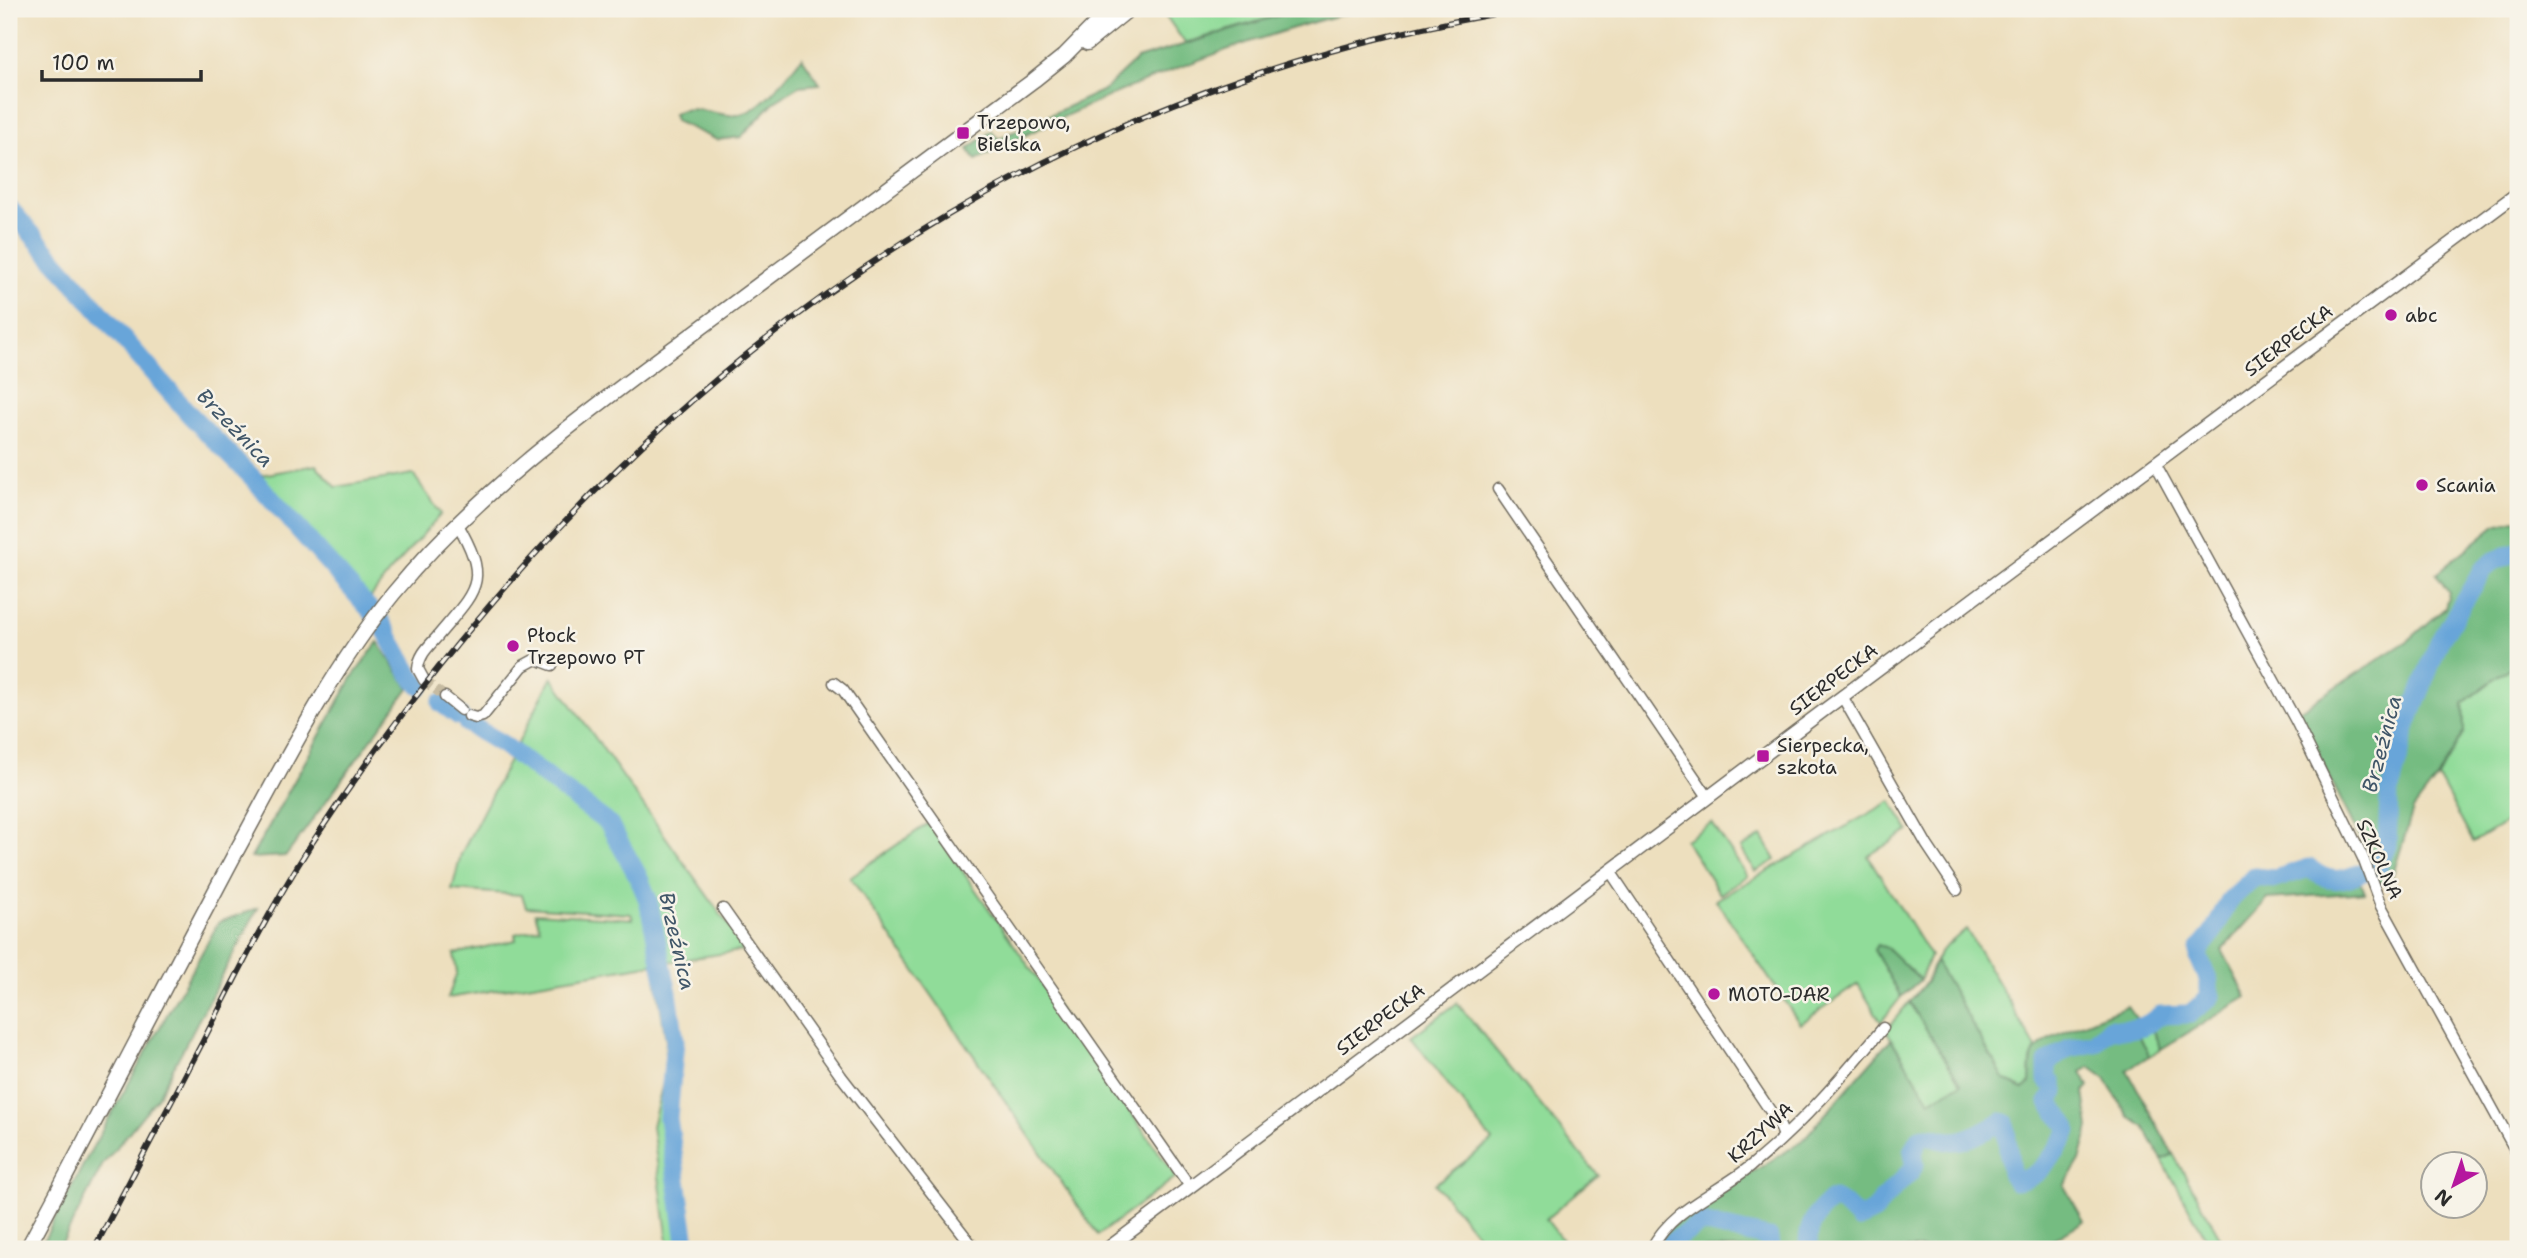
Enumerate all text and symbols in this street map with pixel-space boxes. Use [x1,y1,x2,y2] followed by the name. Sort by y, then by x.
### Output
[42,38,201,82] scale bar
[52,49,115,77] text: 100 m
[977,110,1071,157] place label: Trzepowo, Bielska
[955,125,971,141] marker: Trzepowo, Bielska
[2239,299,2338,382] street label: SIERPECKA
[2405,303,2438,328] place label: abc
[2383,307,2399,323] marker: abc
[190,382,280,474] water label: Brzeźnica
[2436,473,2496,498] place label: Scania
[2414,477,2430,493] marker: Scania
[527,623,646,670] place label: Płock Trzepowo PT
[505,638,521,654] marker: Płock Trzepowo PT
[1784,638,1883,721] street label: SIERPECKA
[2356,692,2408,796] water label: Brzeźnica
[1777,733,1869,780] place label: Sierpecka, szkoła
[1755,748,1771,764] marker: Sierpecka, szkoła
[2351,815,2408,904] street label: SZKOLNA
[652,889,702,993] water label: Brzeźnica
[1331,978,1430,1061] street label: SIERPECKA
[1728,982,1830,1007] place label: MOTO-DAR
[1706,986,1722,1002] marker: MOTO-DAR
[1722,1096,1799,1168] street label: KRZYWA
[2418,1150,2488,1220] north arrow
[2430,1183,2457,1212] text: N

